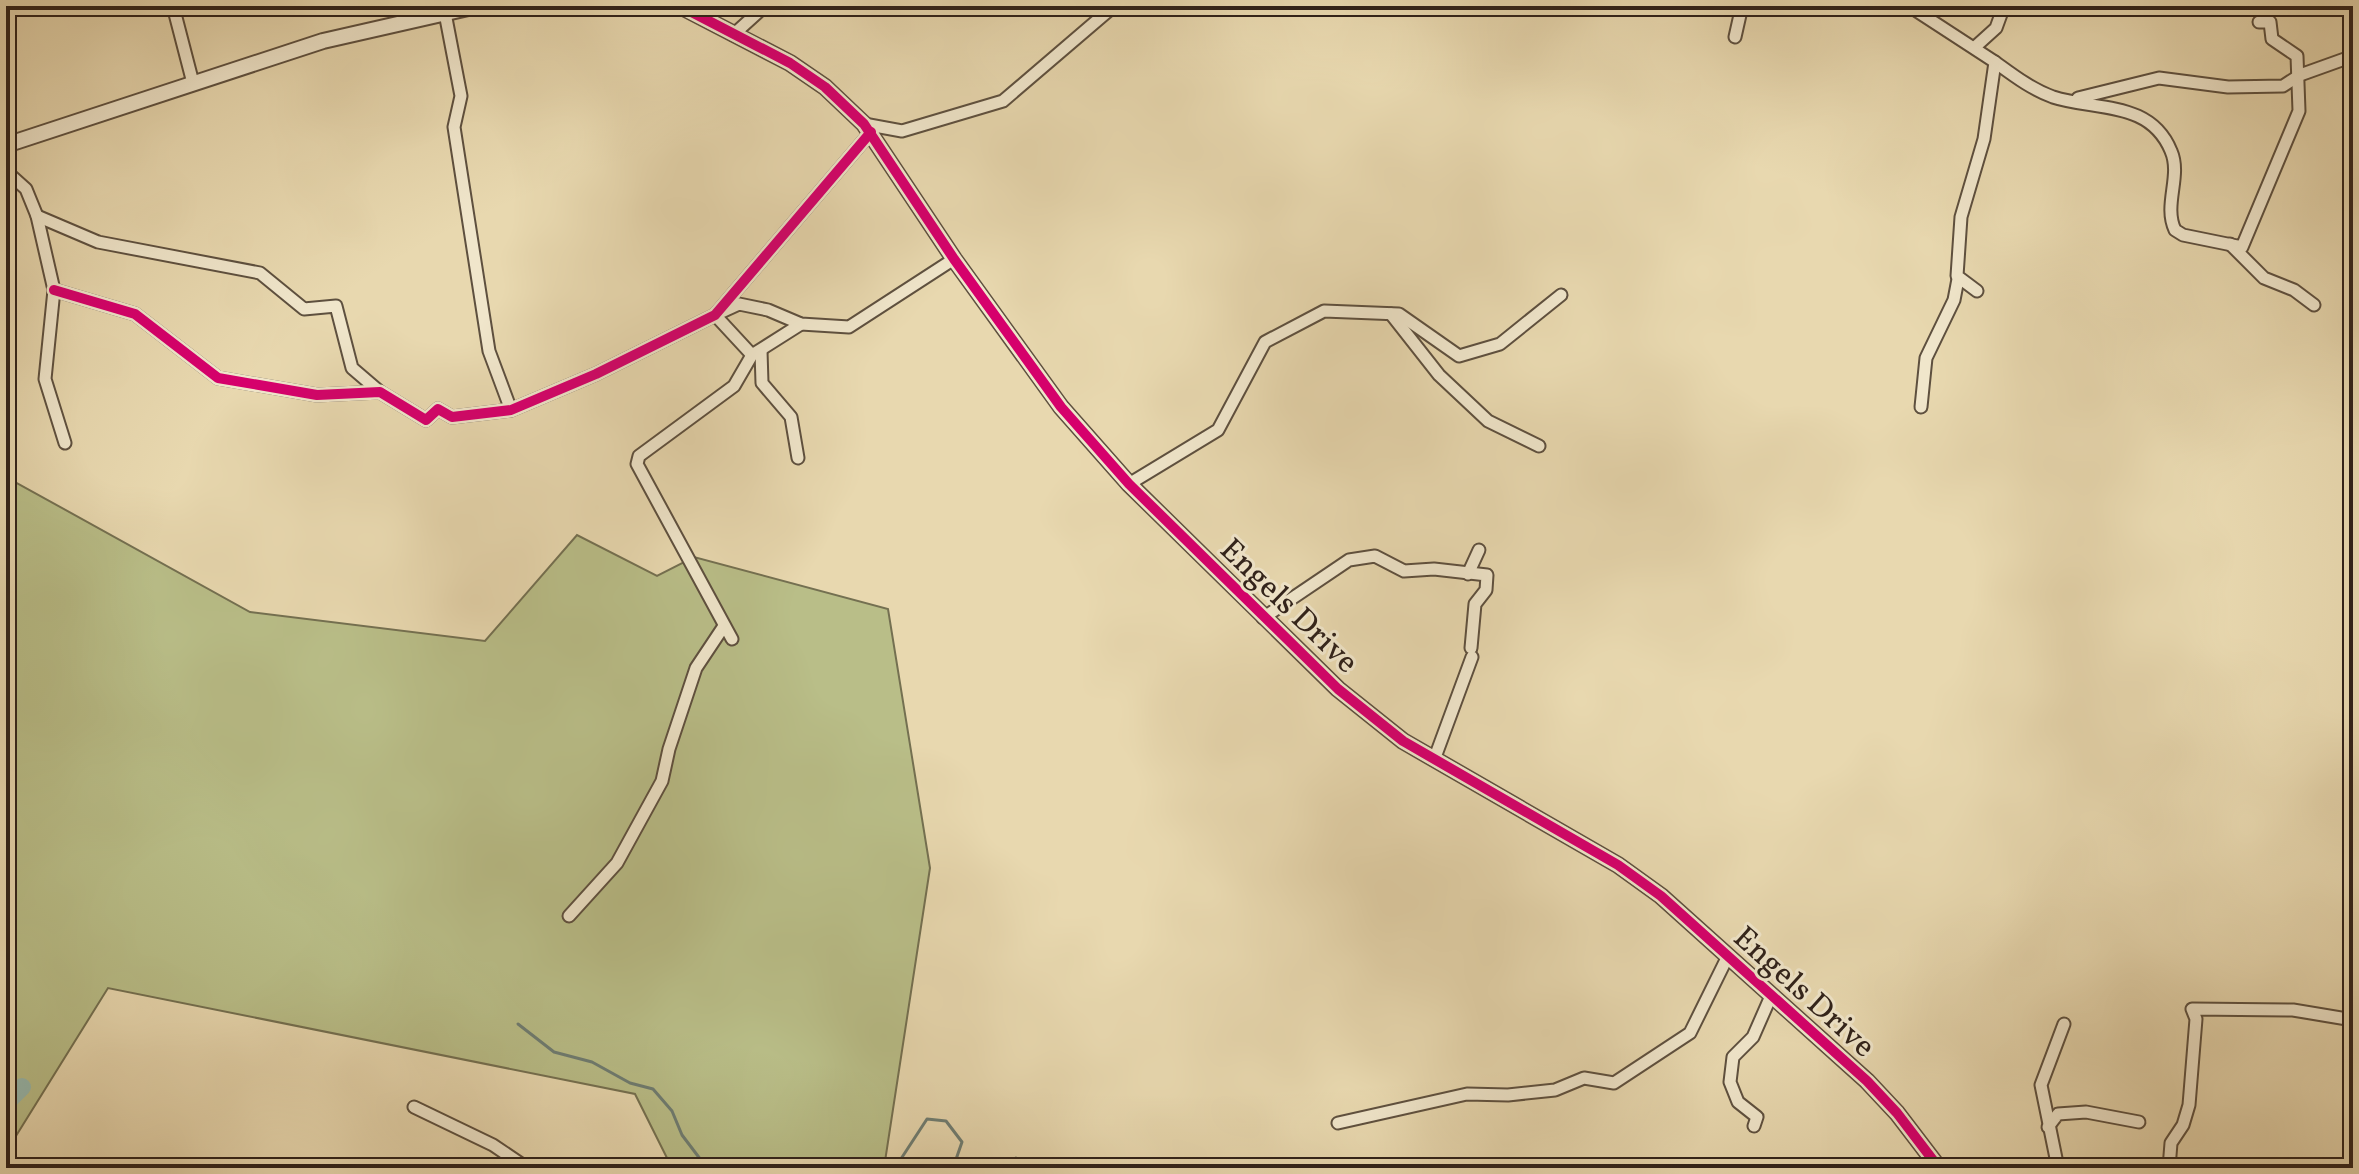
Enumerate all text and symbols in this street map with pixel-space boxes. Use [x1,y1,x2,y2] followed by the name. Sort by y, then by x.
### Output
[1209,530,1367,685] street label: Engels Drive
[1722,917,1884,1069] street label: Engels Drive

